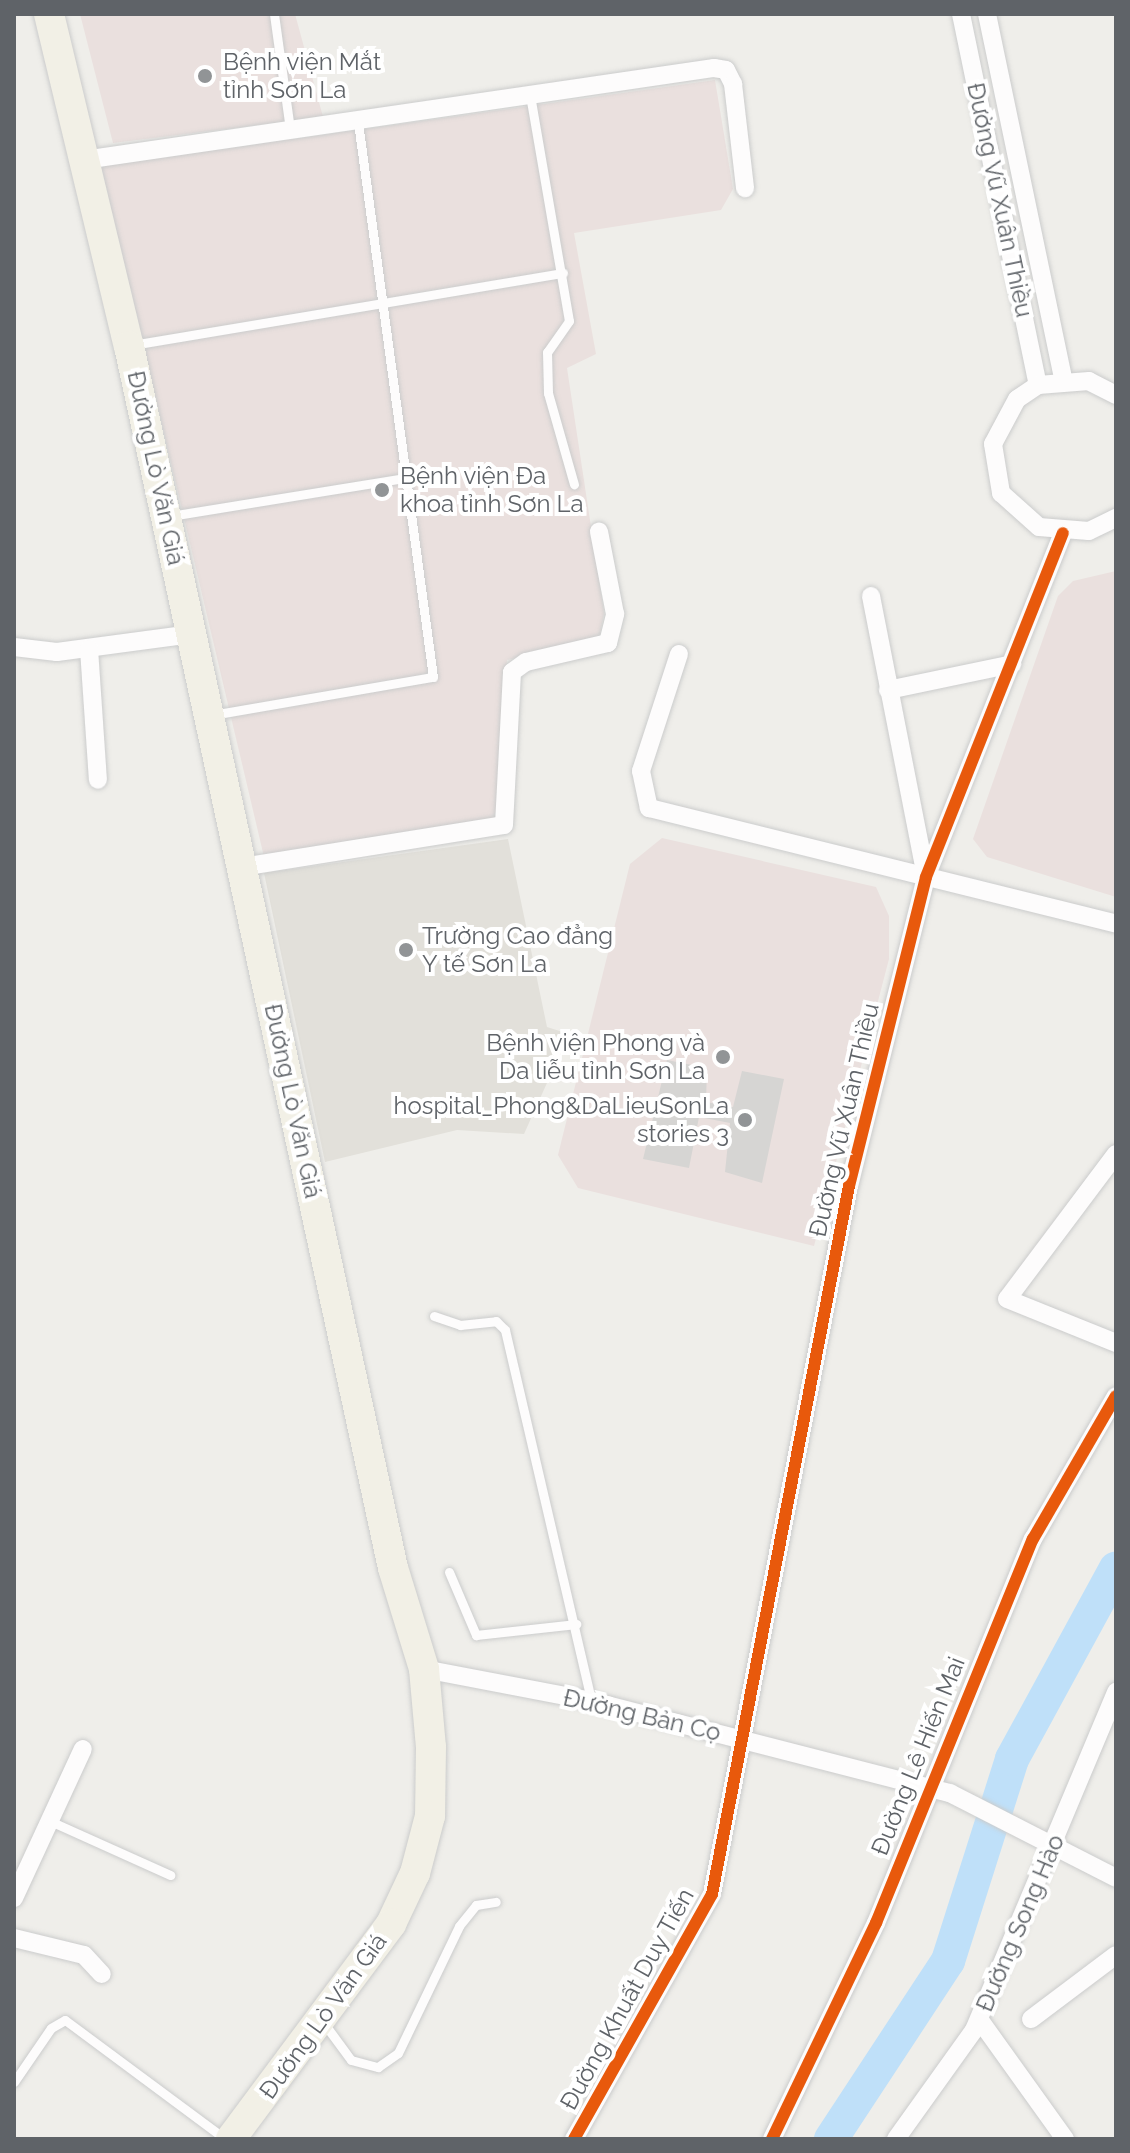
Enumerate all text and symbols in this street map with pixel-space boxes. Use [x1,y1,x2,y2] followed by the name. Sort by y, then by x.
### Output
[223,48,382,104] place label: Bệnh viện Mắt tỉnh Sơn La
[194,65,216,87] marker: Bệnh viện Mắt tỉnh Sơn La
[961,79,1039,321] street label: Đường Vũ Xuân Thiều
[121,368,191,568] street label: Đường Lò Văn Giá
[400,462,584,518] place label: Bệnh viện Đa khoa tỉnh Sơn La
[371,479,393,501] marker: Bệnh viện Đa khoa tỉnh Sơn La
[422,922,613,978] place label: Trường Cao đẳng Y tế Sơn La
[397,941,415,959] marker: Trường Cao đẳng Y tế Sơn La
[803,999,885,1241] street label: Đường Vũ Xuân Thiều
[258,1001,328,1201] street label: Đường Lò Văn Giá
[485,1029,705,1085] place label: Bệnh viện Phong và Da liễu tỉnh Sơn La
[712,1046,734,1068] marker: Bệnh viện Phong và Da liễu tỉnh Sơn La
[394,1092,729,1148] place label: hospital_Phong&DaLieuSonLa stories 3
[736,1111,754,1129] marker: hospital_Phong&DaLieuSonLa stories 3
[865,1653,971,1859] street label: Đường Lê Hiến Mai
[560,1683,724,1747] street label: Đường Bản Cọ
[970,1830,1070,2016] street label: Đường Song Hào
[554,1883,700,2115] street label: Đường Khuất Duy Tiến
[253,1927,393,2105] street label: Đường Lò Văn Giá

